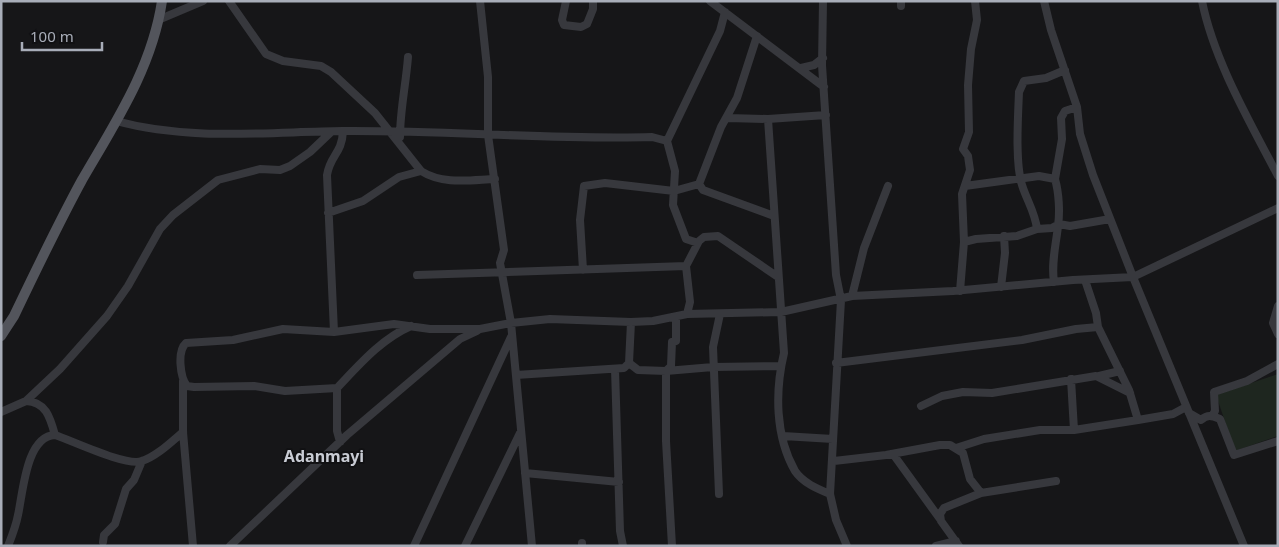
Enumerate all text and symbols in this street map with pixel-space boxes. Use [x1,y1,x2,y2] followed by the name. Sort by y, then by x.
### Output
[22,20,102,52] scale bar
[30,26,74,46] text: 100 m
[284,445,364,467] district label: Adanmayi

